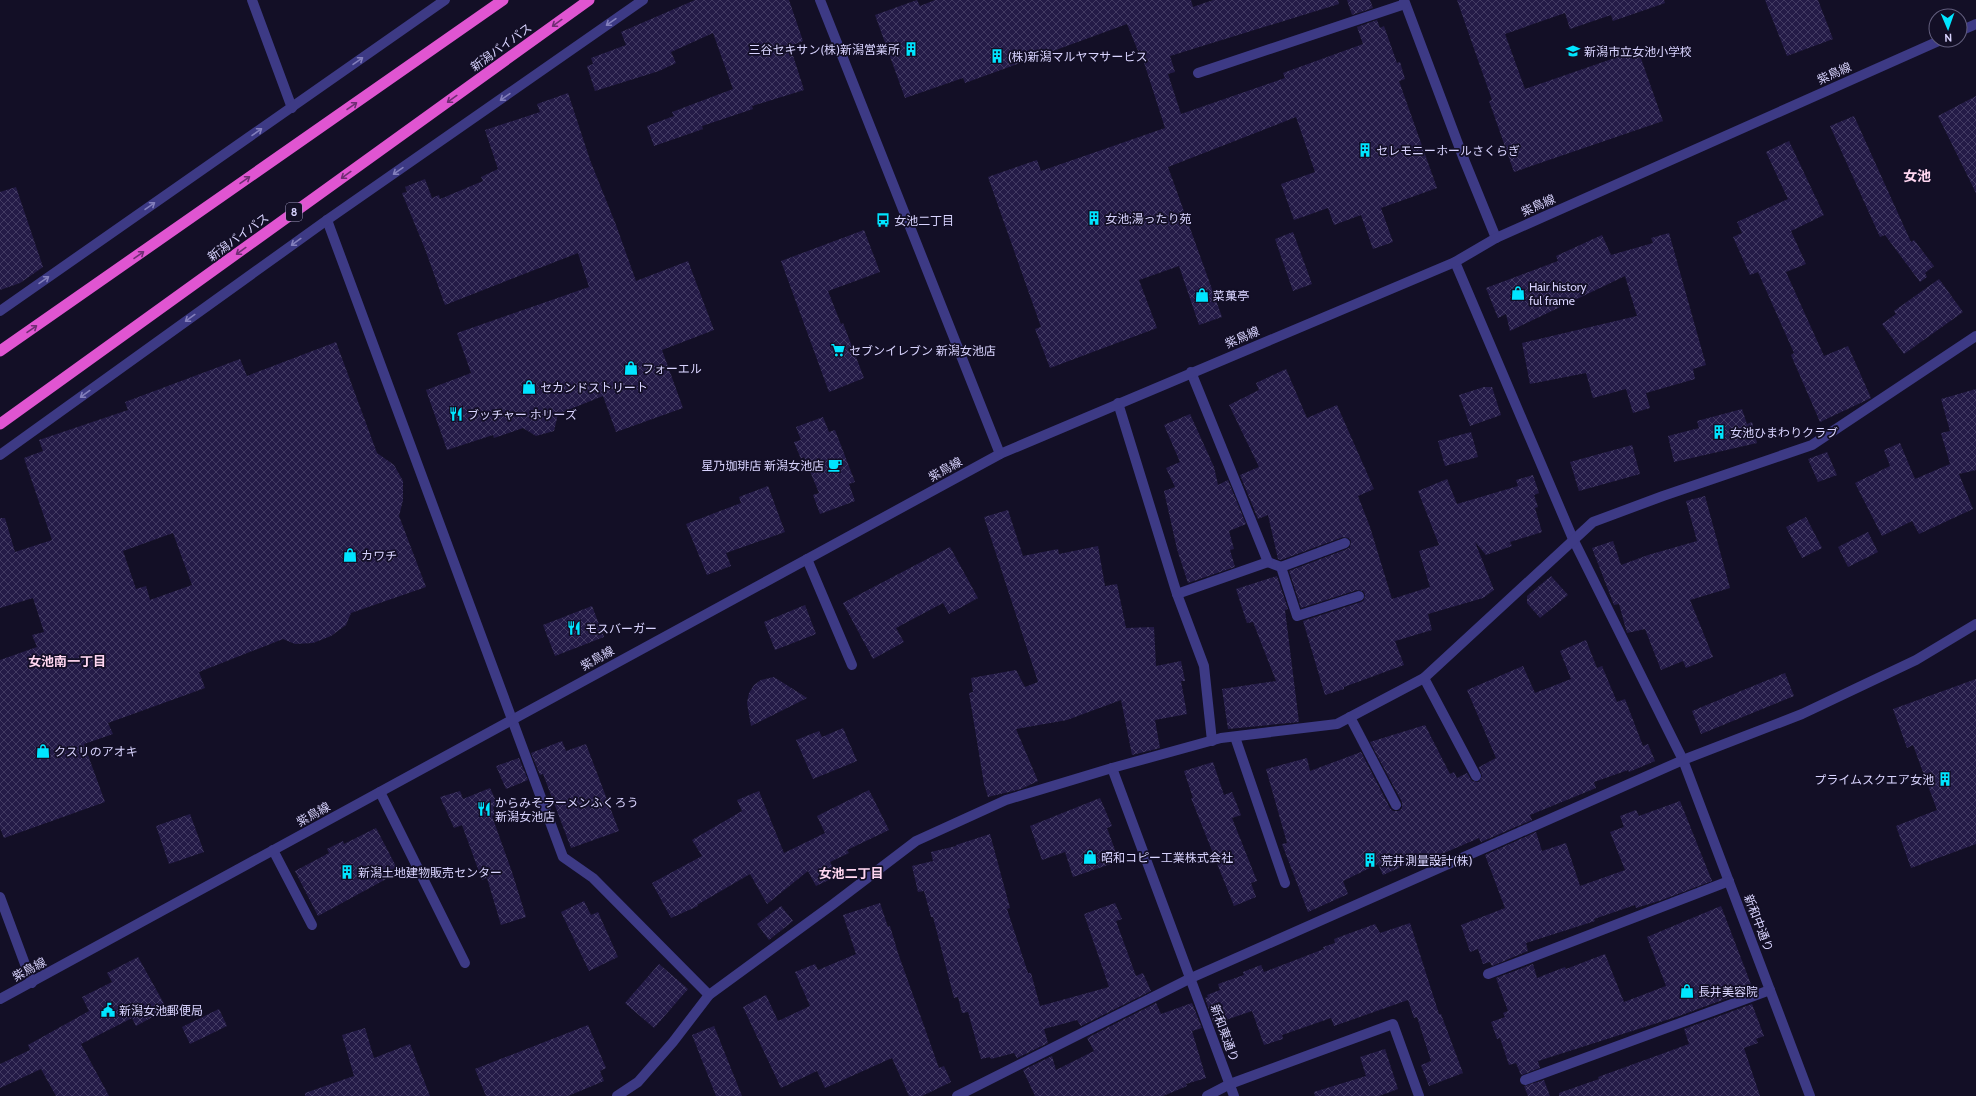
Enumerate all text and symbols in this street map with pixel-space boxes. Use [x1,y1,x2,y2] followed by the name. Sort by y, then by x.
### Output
[1928,8,1968,48] north arrow
[606,18,617,26] one-way arrow
[552,19,563,27] one-way arrow
[468,20,534,74] street label: 新潟バイパス
[1944,31,1952,45] text: N
[903,41,919,57] building icon: 三谷セキサン(株)新潟営業所
[748,42,900,57] place label: 三谷セキサン(株)新潟営業所
[1565,43,1581,59] school or university icon: 新潟市立女池小学校
[1584,44,1692,59] place label: 新潟市立女池小学校
[989,48,1005,64] building icon: (株)新潟マルヤマサービス
[1008,49,1148,64] place label: (株)新潟マルヤマサービス
[353,57,364,65] one-way arrow
[1814,59,1854,87] street label: 紫鳥線
[499,92,510,101] one-way arrow
[446,95,457,103] one-way arrow
[346,102,357,110] one-way arrow
[251,128,262,136] one-way arrow
[1357,142,1373,158] building icon: セレモニーホールさくらぎ
[1376,143,1520,158] place label: セレモニーホールさくらぎ
[393,167,404,175] one-way arrow
[1903,167,1931,185] district label: 女池
[341,171,352,179] one-way arrow
[239,176,250,184] one-way arrow
[1518,191,1558,219] street label: 紫鳥線
[145,202,156,210] one-way arrow
[286,203,302,221] road number: 8
[205,210,271,264] street label: 新潟バイパス
[1086,210,1102,226] building icon: 女池;湯ったり苑
[1105,211,1192,226] place label: 女池;湯ったり苑
[875,212,891,228] bus stop icon: 女池二丁目
[894,213,954,228] place label: 女池二丁目
[290,238,301,247] one-way arrow
[235,247,246,255] one-way arrow
[133,250,144,259] one-way arrow
[38,276,49,284] one-way arrow
[1529,279,1587,308] place label: Hair history ful frame
[1510,285,1526,301] shop icon: Hair history ful frame
[1194,287,1210,303] shop icon: 菜菓亭
[1213,288,1249,303] place label: 菜菓亭
[185,314,196,322] one-way arrow
[1222,323,1262,351] street label: 紫鳥線
[26,325,37,333] one-way arrow
[830,342,846,358] supermarket icon: セブンイレブン 新潟女池店
[849,343,996,358] place label: セブンイレブン 新潟女池店
[623,360,639,376] shop icon: フォーエル
[642,361,702,376] place label: フォーエル
[521,379,537,395] shop icon: セカンドストリート
[540,380,648,395] place label: セカンドストリート
[79,390,90,398] one-way arrow
[448,406,464,422] restaurant icon: ブッチャー ホリーズ
[467,407,577,422] place label: ブッチャー ホリーズ
[1711,424,1727,440] building icon: 女池ひまわりクラブ
[1730,425,1838,440] place label: 女池ひまわりクラブ
[926,454,964,484] street label: 紫鳥線
[827,457,843,473] cafe icon: 星乃珈琲店 新潟女池店
[701,458,824,473] place label: 星乃珈琲店 新潟女池店
[342,547,358,563] shop icon: カワチ
[361,548,397,563] place label: カワチ
[566,620,582,636] restaurant icon: モスバーガー
[585,621,657,636] place label: モスバーガー
[578,643,616,673] street label: 紫鳥線
[28,653,106,669] district label: 女池南一丁目
[35,743,51,759] shop icon: クスリのアオキ
[54,744,138,759] place label: クスリのアオキ
[1937,771,1953,787] building icon: プライムスクエア女池
[1814,772,1934,787] place label: プライムスクエア女池
[495,795,639,824] place label: からみそラーメンふくろう 新潟女池店
[294,799,332,829] street label: 紫鳥線
[476,801,492,817] restaurant icon: からみそラーメンふくろう 新潟女池店
[1082,849,1098,865] shop icon: 昭和コピー工業株式会社
[1101,850,1233,865] place label: 昭和コピー工業株式会社
[1362,852,1378,868] building icon: 荒井測量設計(株)
[1381,853,1473,868] place label: 荒井測量設計(株)
[339,864,355,880] building icon: 新潟土地建物販売センター
[358,865,502,880] place label: 新潟土地建物販売センター
[818,865,884,881] district label: 女池二丁目
[1741,892,1777,954] street label: 新和中通り
[10,954,48,984] street label: 紫鳥線
[1679,983,1695,999] shop icon: 長井美容院
[1698,984,1758,999] place label: 長井美容院
[100,1002,116,1018] public building icon: 新潟女池郵便局
[1208,1002,1242,1064] street label: 新和東通り
[119,1003,203,1018] place label: 新潟女池郵便局

